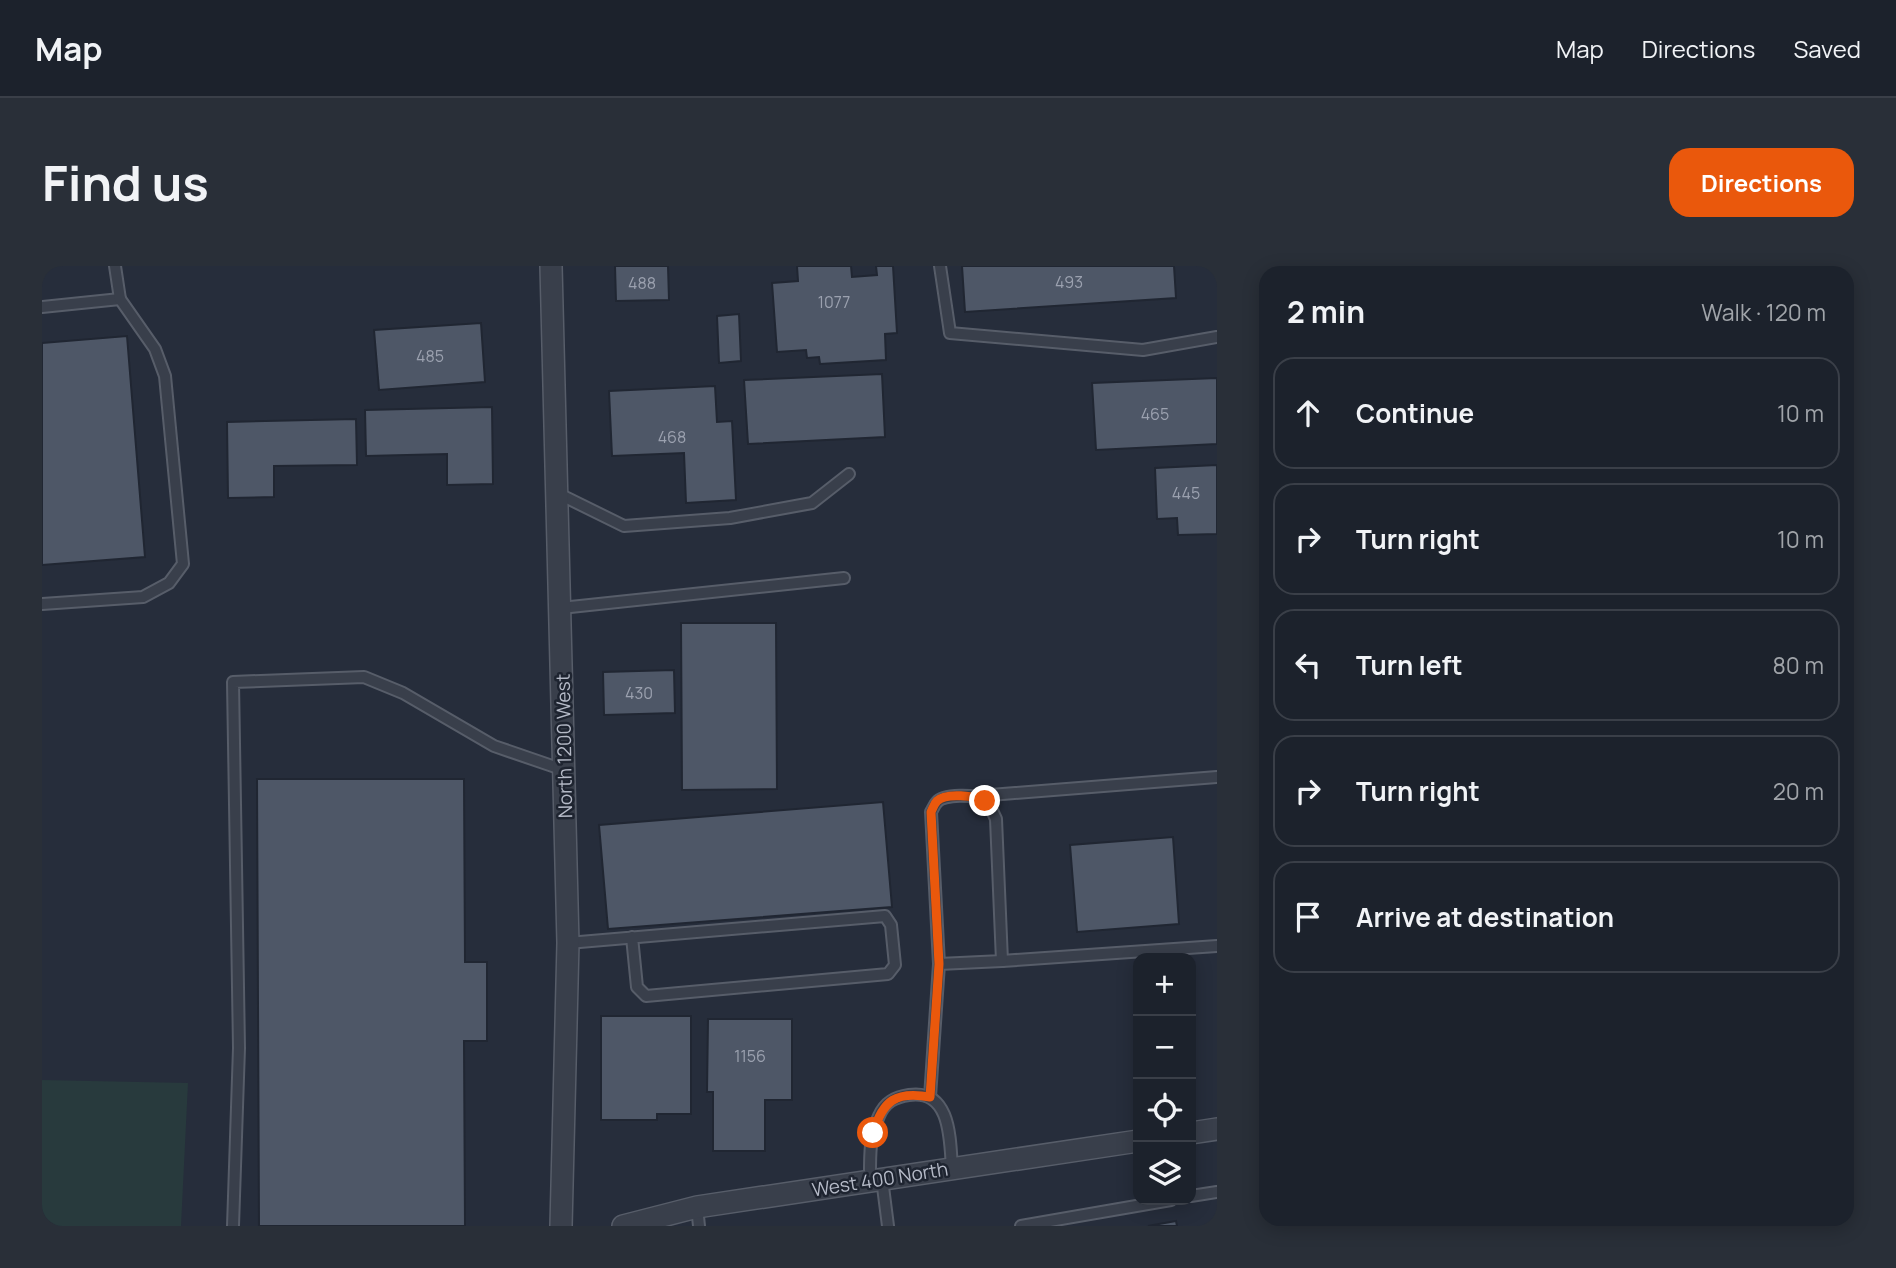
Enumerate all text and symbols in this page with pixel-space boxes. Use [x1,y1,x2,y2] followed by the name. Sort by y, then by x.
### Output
[35,26,103,71] text: Map
[1556,32,1604,65] text: Map
[1642,32,1755,65] text: Directions
[1793,32,1861,65] text: Saved
[1669,148,1854,217] button: Directions
[42,149,209,216] text: Find us
[1055,271,1083,293] house number: 493
[628,272,656,294] house number: 488
[818,291,850,313] house number: 1077
[1287,291,1365,332] text: 2 min
[1701,296,1826,328] text: Walk · 120 m
[416,345,444,367] house number: 485
[1289,394,1327,432] icon: ahead
[1356,395,1474,431] text: Continue
[1777,397,1824,429] text: 10 m
[1141,403,1169,425] house number: 465
[658,426,686,448] house number: 468
[1172,482,1200,504] house number: 445
[1289,520,1327,558] icon: right
[1356,521,1480,557] text: Turn right
[1777,523,1824,555] text: 10 m
[1289,646,1327,684] icon: left
[1356,647,1463,683] text: Turn left
[1773,649,1824,681] text: 80 m
[550,674,578,818] street label: North 1200 West
[625,682,653,704] house number: 430
[1289,772,1327,810] icon: right
[1356,773,1480,809] text: Turn right
[1773,775,1824,807] text: 20 m
[969,785,1000,816] route end
[1289,898,1327,936] icon: arrive
[1356,899,1614,935] text: Arrive at destination
[1133,953,1196,1205] map controls
[1133,953,1196,1016] button: +
[1133,1016,1196,1079] button: −
[734,1045,766,1067] house number: 1156
[1133,1079,1196,1142] button: locate
[857,1117,888,1148] route start
[1133,1142,1196,1205] button: layers
[810,1155,950,1203] street label: West 400 North

